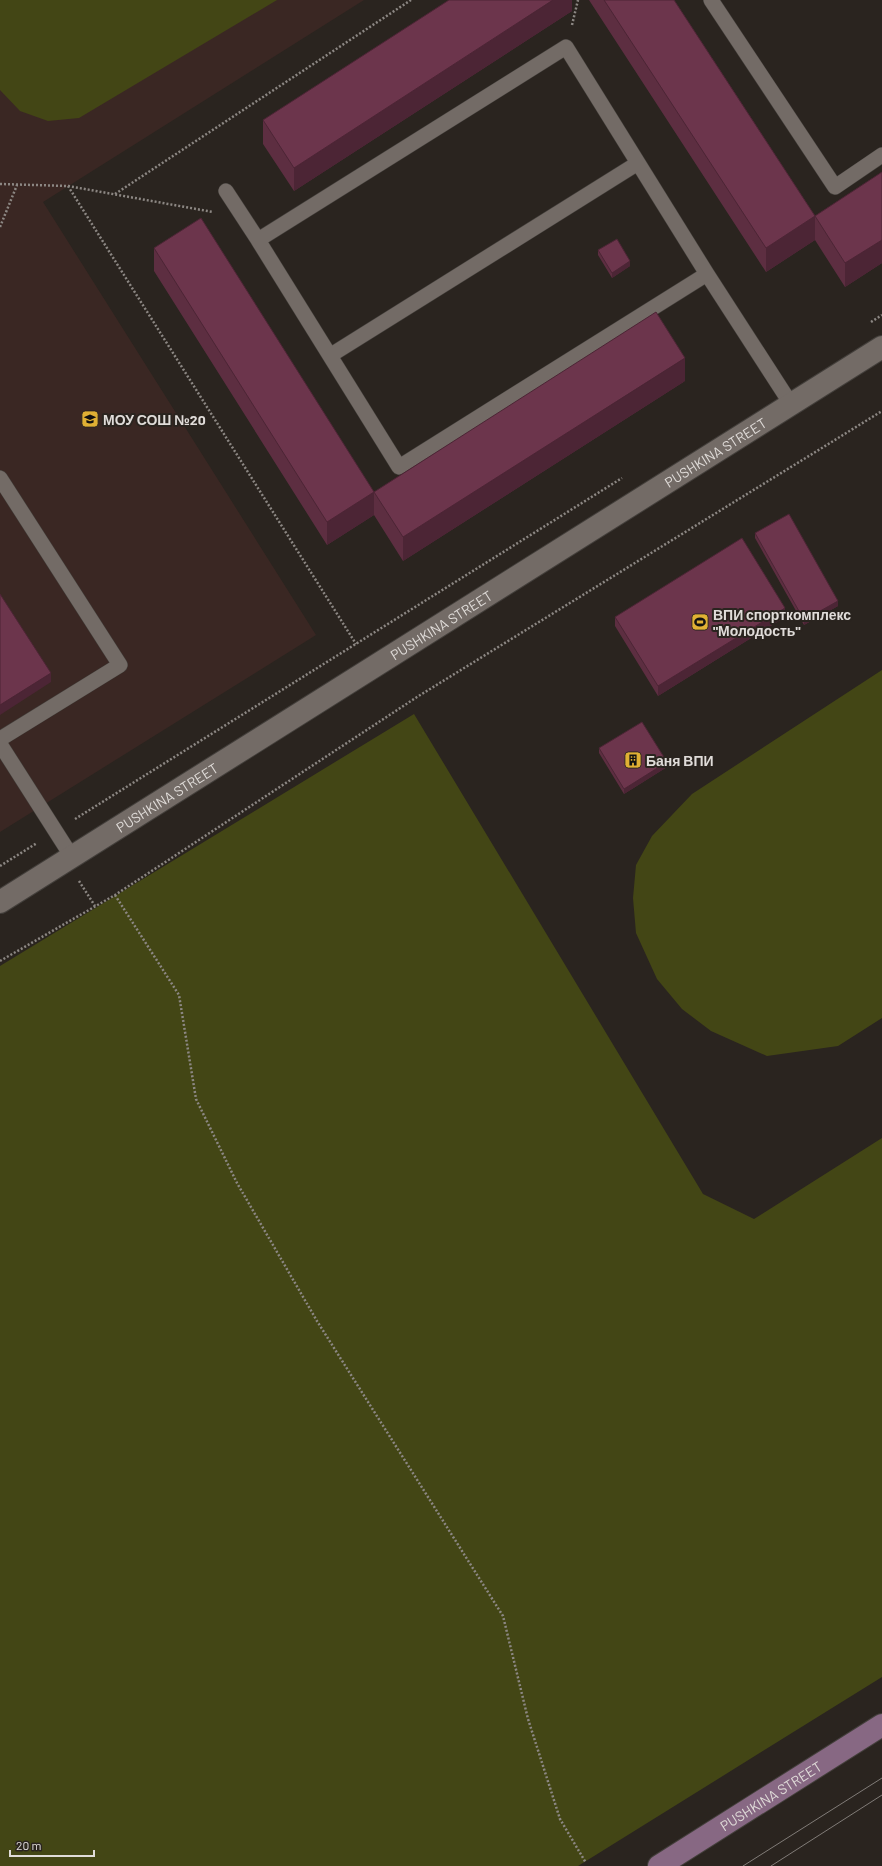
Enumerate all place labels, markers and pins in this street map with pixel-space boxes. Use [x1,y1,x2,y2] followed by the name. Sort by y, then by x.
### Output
[80,409,100,429] school or university icon: МОУ СОШ №20
[103,411,206,428] place label: МОУ СОШ №20
[713,606,851,639] place label: ВПИ спорткомплекс "Молодость"
[690,612,710,632] sports icon: ВПИ спорткомплекс "Молодость"
[623,750,643,770] building icon: Баня ВПИ
[646,752,714,769] place label: Баня ВПИ

